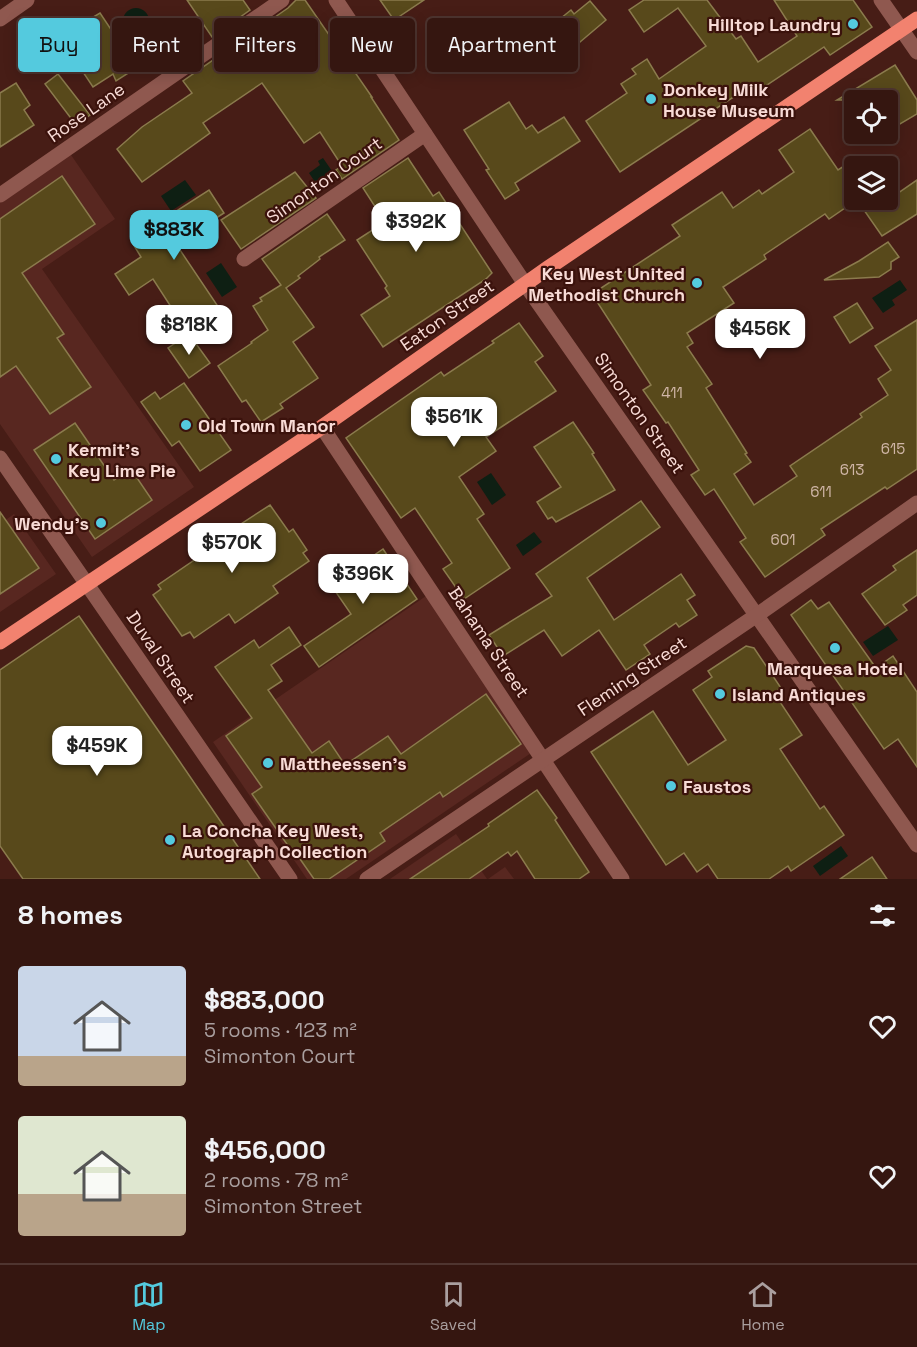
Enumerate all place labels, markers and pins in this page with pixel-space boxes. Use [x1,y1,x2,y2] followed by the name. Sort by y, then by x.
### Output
[708,13,841,36] place label: Hilltop Laundry
[846,17,860,31] marker: Hilltop Laundry
[663,78,795,122] place label: Donkey Milk House Museum
[644,92,658,106] marker: Donkey Milk House Museum
[374,202,458,253] pin: $392K
[132,210,216,261] pin: $883K
[528,262,685,306] place label: Key West United Methodist Church
[690,276,704,290] marker: Key West United Methodist Church
[147,305,231,356] pin: $818K
[718,309,802,360] pin: $456K
[412,397,496,448] pin: $561K
[198,414,336,437] place label: Old Town Manor
[179,418,193,432] marker: Old Town Manor
[68,438,176,482] place label: Kermit's Key Lime Pie
[49,452,63,466] marker: Kermit's Key Lime Pie
[14,512,89,535] place label: Wendy's
[94,516,108,530] marker: Wendy's
[190,523,274,574] pin: $570K
[321,554,405,605] pin: $396K
[828,641,842,655] marker: Marquesa Hotel
[767,657,903,680] place label: Marquesa Hotel
[732,683,866,706] place label: Island Antiques
[713,687,727,701] marker: Island Antiques
[55,726,139,777] pin: $459K
[280,752,407,775] place label: Mattheessen's
[261,756,275,770] marker: Mattheessen's
[683,775,751,798] place label: Faustos
[664,779,678,793] marker: Faustos
[182,819,367,863] place label: La Concha Key West, Autograph Collection
[163,833,177,847] marker: La Concha Key West, Autograph Collection

